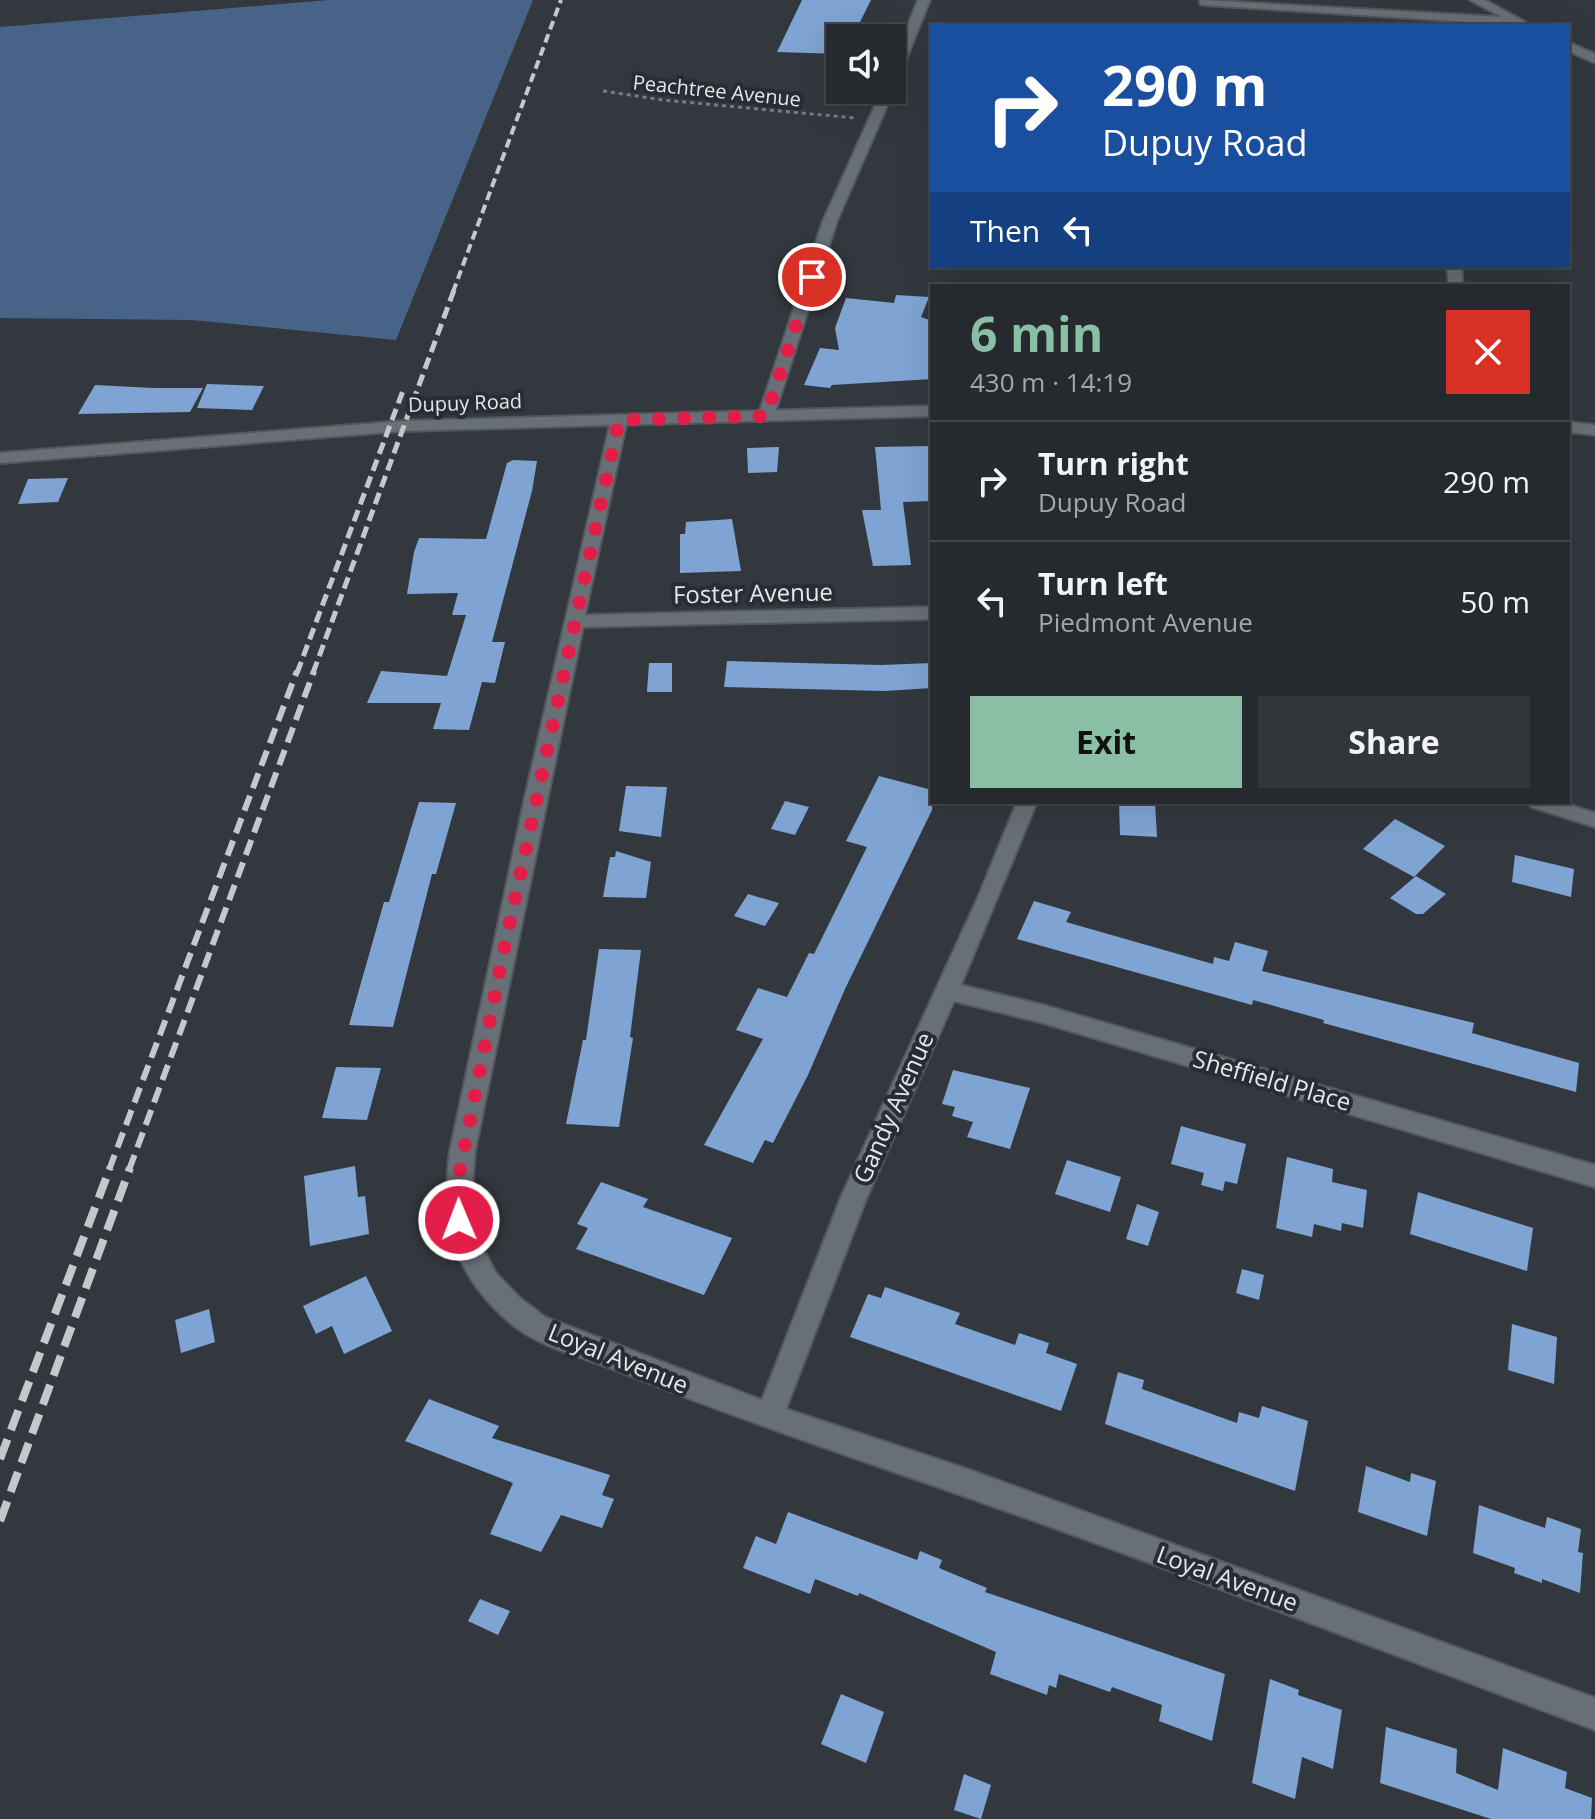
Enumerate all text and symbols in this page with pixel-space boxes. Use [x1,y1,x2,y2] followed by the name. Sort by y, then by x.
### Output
[826,24,906,104] map controls
[826,24,906,104] button: sound
[1102,46,1268,122] text: 290 m
[970,56,1074,160] icon: right
[632,68,802,113] street label: Peachtree Avenue
[1102,118,1308,167] text: Dupuy Road
[1056,208,1100,252] icon: left
[970,210,1040,251] text: Then
[778,243,846,311] pin
[790,255,834,299] icon: arrive
[970,301,1103,366] text: 6 min
[1446,310,1530,394] button: close
[970,364,1132,400] text: 430 m · 14:19
[407,387,523,418] street label: Dupuy Road
[1038,443,1189,484] text: Turn right
[970,459,1014,503] icon: right
[1443,461,1530,502] text: 290 m
[1038,484,1186,520] text: Dupuy Road
[1038,563,1168,604] text: Turn left
[673,575,833,610] street label: Foster Avenue
[970,579,1014,623] icon: left
[1460,581,1530,622] text: 50 m
[1038,604,1253,640] text: Piedmont Avenue
[970,696,1242,788] button: Exit
[1258,696,1530,788] button: Share
[845,1027,941,1188] street label: Gandy Avenue
[1190,1041,1355,1118] street label: Sheffield Place
[417,1178,501,1262] position arrow
[544,1315,693,1401] street label: Loyal Avenue
[1152,1537,1303,1618] street label: Loyal Avenue

